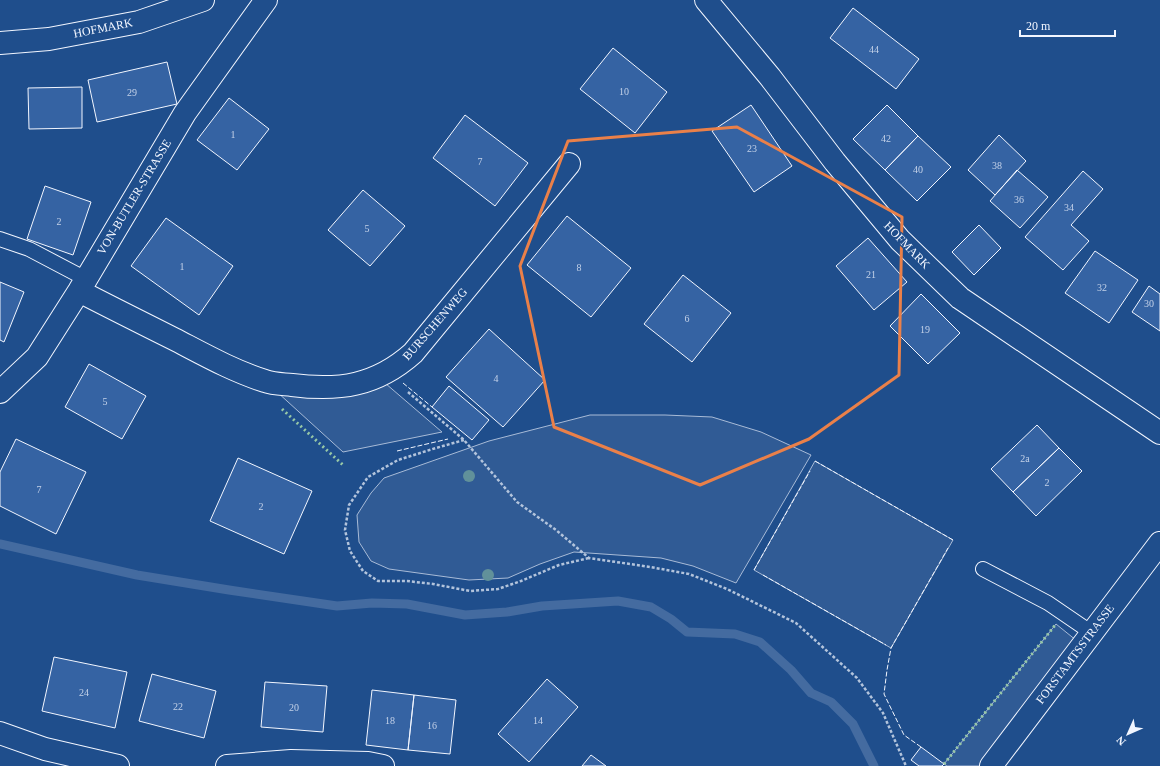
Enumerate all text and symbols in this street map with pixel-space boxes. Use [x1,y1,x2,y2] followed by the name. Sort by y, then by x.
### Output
[1020,12,1115,38] scale bar
[72,15,134,41] street label: HOFMARK
[1026,19,1051,33] text: 20 m
[869,44,879,55] house number: 44
[619,86,629,97] house number: 10
[127,87,137,98] house number: 29
[231,129,236,140] house number: 1
[881,133,891,144] house number: 42
[94,137,174,257] street label: VON-BUTLER-STRASSE
[747,143,757,154] house number: 23
[478,156,483,167] house number: 7
[992,160,1002,171] house number: 38
[913,164,923,175] house number: 40
[1014,194,1024,205] house number: 36
[1064,202,1074,213] house number: 34
[57,216,62,227] house number: 2
[881,219,933,272] street label: HOFMARK
[365,223,370,234] house number: 5
[180,261,185,272] house number: 1
[577,262,582,273] house number: 8
[866,269,876,280] house number: 21
[1097,282,1107,293] house number: 32
[400,285,470,363] street label: BURSCHENWEG
[1144,298,1154,309] house number: 30
[685,313,690,324] house number: 6
[920,324,930,335] house number: 19
[494,373,499,384] house number: 4
[103,396,108,407] house number: 5
[1020,453,1030,464] house number: 2a
[1045,477,1050,488] house number: 2
[37,484,42,495] house number: 7
[259,501,264,512] house number: 2
[1033,601,1117,707] street label: FORSTAMTSSTRASSE
[79,687,89,698] house number: 24
[173,701,183,712] house number: 22
[289,702,299,713] house number: 20
[1108,714,1148,754] north arrow
[385,715,395,726] house number: 18
[533,715,543,726] house number: 14
[427,720,437,731] house number: 16
[1114,734,1128,748] text: N

